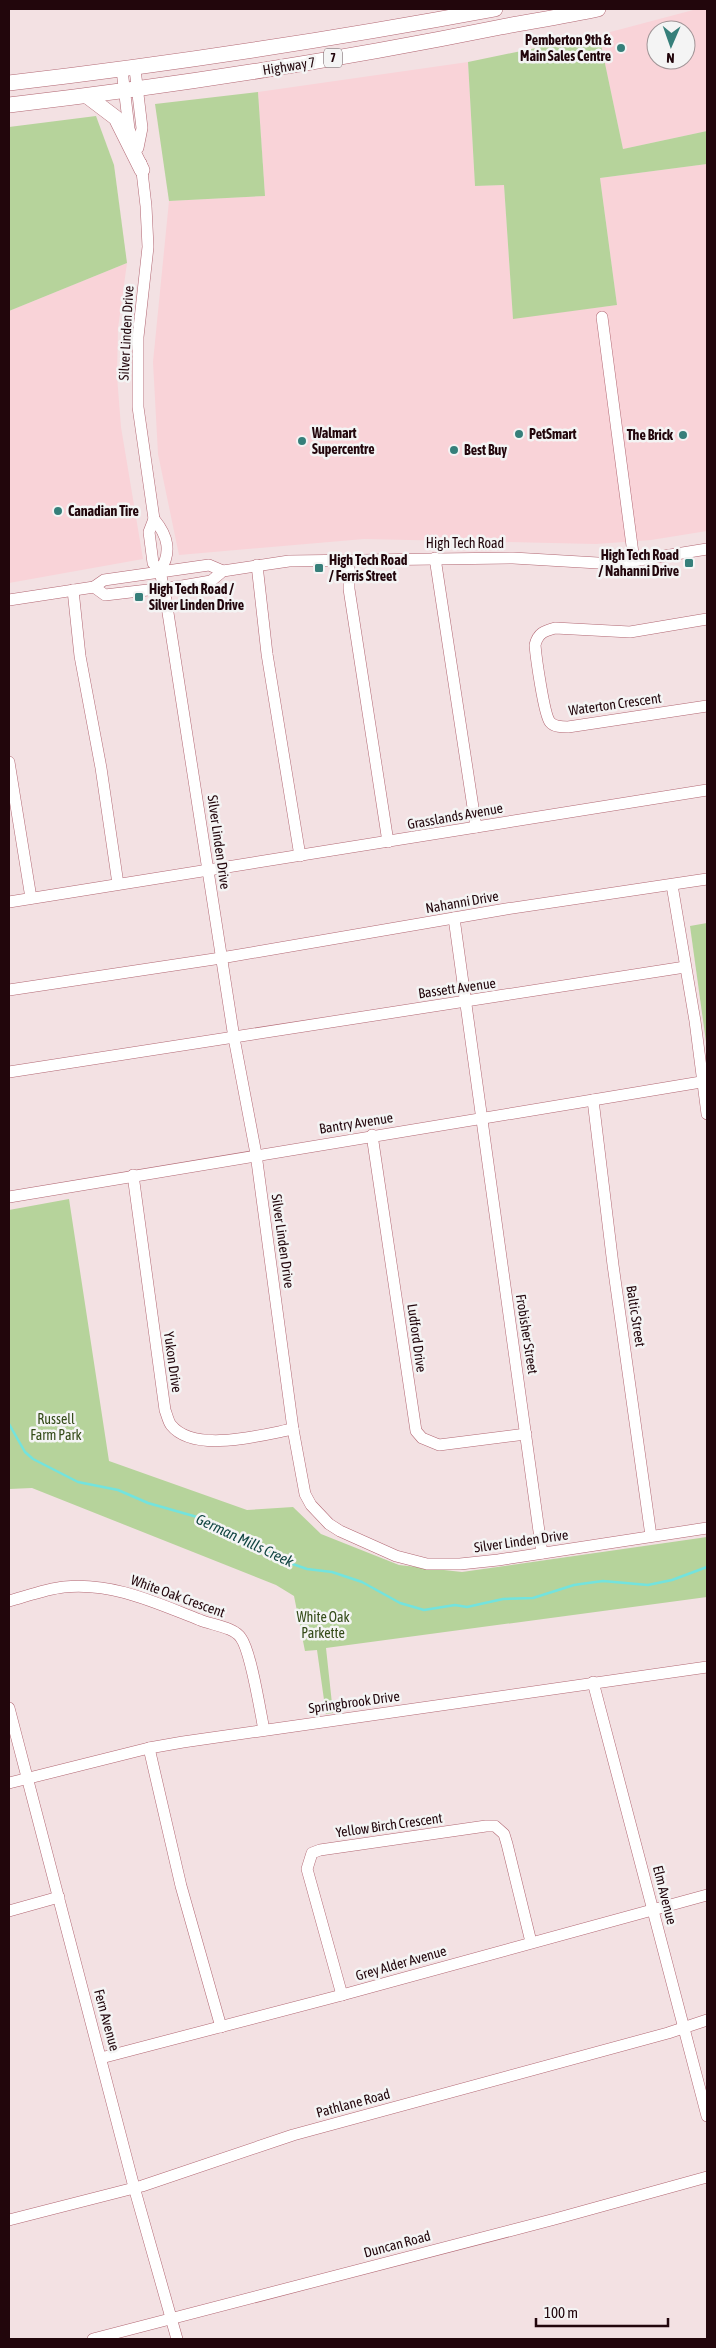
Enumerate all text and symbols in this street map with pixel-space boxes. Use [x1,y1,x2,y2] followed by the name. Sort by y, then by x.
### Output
[646,20,696,70] north arrow
[520,32,612,64] place label: Pemberton 9th & Main Sales Centre
[615,42,627,54] marker: Pemberton 9th & Main Sales Centre
[324,48,342,68] road number: 7
[666,50,675,66] text: N
[261,54,317,78] street label: Highway 7
[116,285,136,381] street label: Silver Linden Drive
[311,425,375,457] place label: Walmart Supercentre
[529,426,577,442] place label: PetSmart
[627,427,674,443] place label: The Brick
[513,428,525,440] marker: PetSmart
[677,429,689,441] marker: The Brick
[296,435,308,447] marker: Walmart Supercentre
[464,442,507,458] place label: Best Buy
[448,444,460,456] marker: Best Buy
[68,503,139,519] place label: Canadian Tire
[52,505,64,517] marker: Canadian Tire
[426,535,504,551] street label: High Tech Road
[598,547,679,579] place label: High Tech Road / Nahanni Drive
[329,552,408,584] place label: High Tech Road / Ferris Street
[683,557,695,569] marker: High Tech Road / Nahanni Drive
[313,562,325,574] marker: High Tech Road / Ferris Street
[149,581,244,613] place label: High Tech Road / Silver Linden Drive
[133,591,145,603] marker: High Tech Road / Silver Linden Drive
[567,690,663,718] street label: Waterton Crescent
[204,794,234,890] street label: Silver Linden Drive
[406,800,504,832] street label: Grasslands Avenue
[424,888,500,916] street label: Nahanni Drive
[417,975,497,1001] street label: Bassett Avenue
[318,1109,394,1137] street label: Bantry Avenue
[268,1193,298,1289] street label: Silver Linden Drive
[623,1284,649,1348] street label: Baltic Street
[513,1293,541,1375] street label: Frobisher Street
[404,1303,430,1373] street label: Ludford Drive
[161,1331,185,1393] street label: Yukon Drive
[30,1411,82,1443] park label: Russell Farm Park
[193,1510,297,1570] water label: German Mills Creek
[473,1526,569,1556] street label: Silver Linden Drive
[129,1572,227,1620] street label: White Oak Crescent
[296,1609,350,1641] park label: White Oak Parkette
[307,1688,401,1716] street label: Springbrook Drive
[335,1810,443,1840] street label: Yellow Birch Crescent
[650,1864,680,1926] street label: Elm Avenue
[354,1942,448,1984] street label: Grey Alder Avenue
[91,1987,123,2053] street label: Fern Avenue
[314,2085,392,2121] street label: Pathlane Road
[362,2227,432,2261] street label: Duncan Road
[536,2296,668,2328] scale bar
[544,2304,578,2321] text: 100 m

